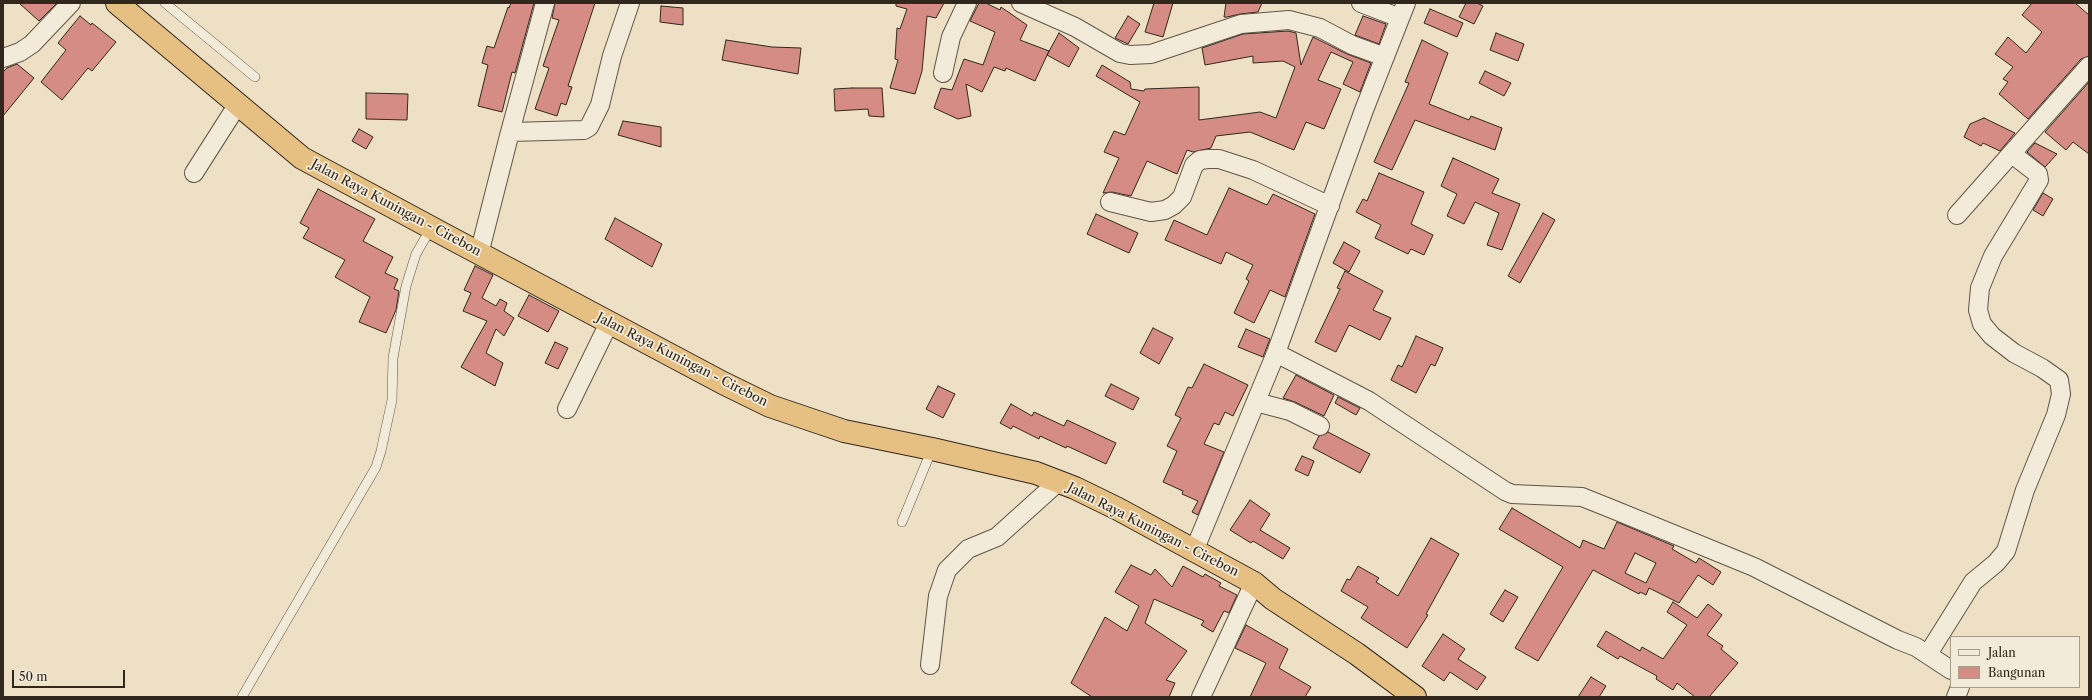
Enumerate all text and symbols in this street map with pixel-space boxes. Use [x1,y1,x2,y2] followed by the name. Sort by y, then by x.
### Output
[308,156,484,260] street label: Jalan Raya Kuningan - Cirebon
[594,310,770,410] street label: Jalan Raya Kuningan - Cirebon
[1065,480,1241,580] street label: Jalan Raya Kuningan - Cirebon
[1950,636,2080,688] legend
[1988,645,2016,660] text: Jalan
[14,662,127,688] scale bar
[1988,665,2045,680] text: Bangunan
[19,669,48,684] text: 50 m

